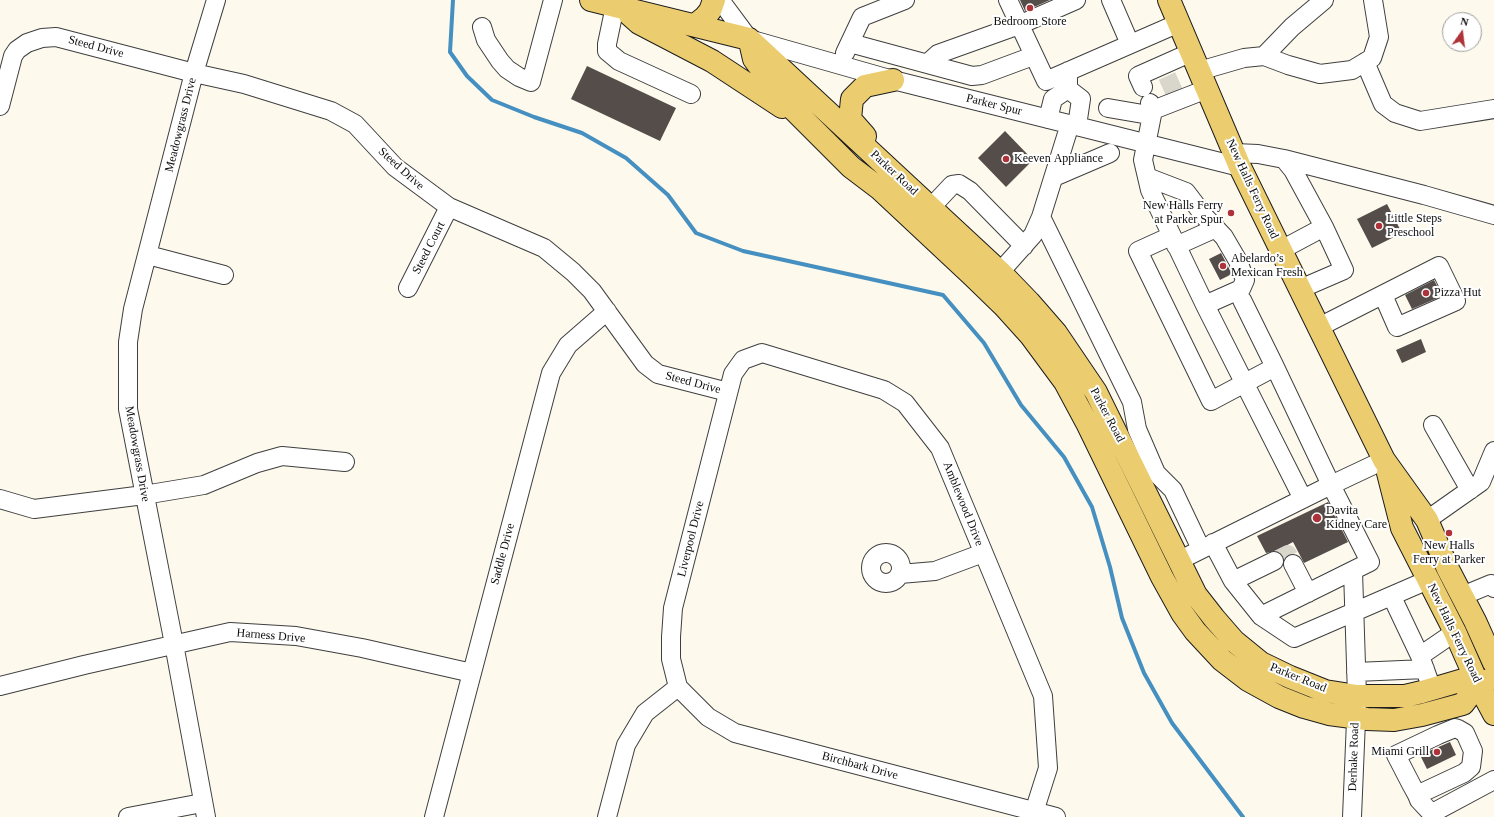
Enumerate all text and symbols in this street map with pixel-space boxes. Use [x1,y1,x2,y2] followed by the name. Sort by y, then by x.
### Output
[1025,3,1035,13] marker: Bedroom Store
[1442,12,1482,52] north arrow
[994,15,1066,29] place label: Bedroom Store
[1459,15,1470,28] text: N
[67,33,125,61] street label: Steed Drive
[162,76,200,174] street label: Meadowgrass Drive
[965,91,1023,119] street label: Parker Spur
[1223,137,1281,241] street label: New Halls Ferry Road
[375,145,427,193] street label: Steed Drive
[867,147,921,199] street label: Parker Road
[1014,152,1103,166] place label: Keeven Appliance
[1001,154,1011,164] marker: Keeven Appliance
[1143,199,1223,227] place label: New Halls Ferry at Parker Spur
[1226,208,1236,218] marker: New Halls Ferry at Parker Spur
[1387,212,1442,240] place label: Little Steps Preschool
[410,219,448,277] street label: Steed Court
[1374,221,1384,231] marker: Little Steps Preschool
[1231,252,1303,280] place label: Abelardo’s Mexican Fresh
[1218,261,1228,271] marker: Abelardo’s Mexican Fresh
[1434,286,1481,300] place label: Pizza Hut
[1421,288,1431,298] marker: Pizza Hut
[664,369,722,397] street label: Steed Drive
[1087,385,1127,445] street label: Parker Road
[121,405,153,503] street label: Meadowgrass Drive
[940,460,986,548] street label: Amblewood Drive
[675,500,707,578] street label: Liverpool Drive
[1326,504,1387,532] place label: Davita Kidney Care
[1311,512,1323,524] marker: Davita Kidney Care
[488,522,518,586] street label: Saddle Drive
[1444,528,1454,538] marker: New Halls Ferry at Parker
[1413,539,1485,567] place label: New Halls Ferry at Parker
[1424,581,1484,685] street label: New Halls Ferry Road
[236,626,306,646] street label: Harness Drive
[1268,660,1328,696] street label: Parker Road
[1346,722,1362,792] street label: Derhake Road
[1371,745,1429,759] place label: Miami Grill
[1432,747,1442,757] marker: Miami Grill
[820,749,900,783] street label: Birchbark Drive

